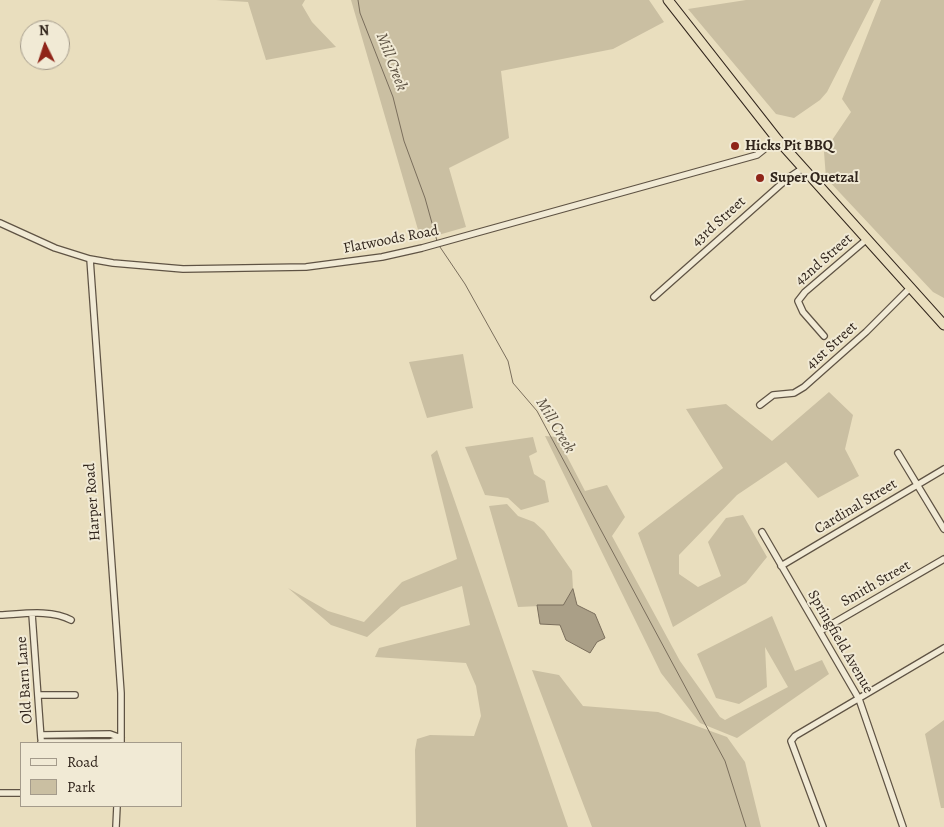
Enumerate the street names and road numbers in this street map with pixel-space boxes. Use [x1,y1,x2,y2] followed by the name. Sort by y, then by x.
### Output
[688,193,750,251] street label: 43rd Street
[342,222,440,258] street label: Flatwoods Road
[792,230,856,290] street label: 42nd Street
[803,318,861,374] street label: 41st Street
[81,462,105,542] street label: Harper Road
[812,475,900,539] street label: Cardinal Street
[838,557,914,611] street label: Smith Street
[803,587,877,697] street label: Springfield Avenue
[13,636,37,724] street label: Old Barn Lane

